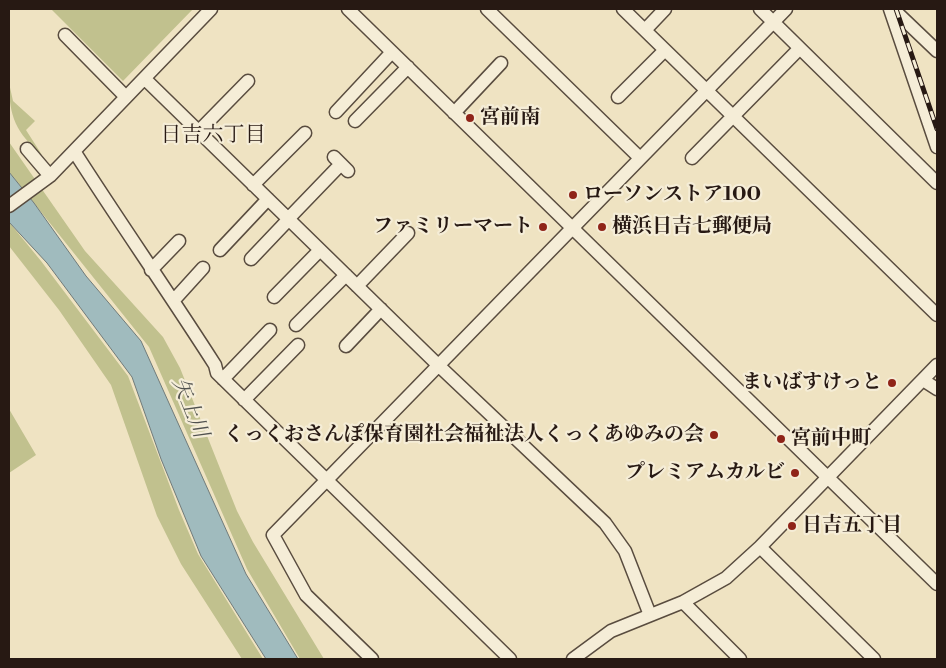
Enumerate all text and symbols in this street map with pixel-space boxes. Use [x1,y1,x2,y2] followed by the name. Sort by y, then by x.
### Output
[480,106,540,130] place label: 宮前南
[464,112,476,124] marker: 宮前南
[161,123,265,149] district label: 日吉六丁目
[583,183,761,207] place label: ローソンストア100
[567,189,579,201] marker: ローソンストア100
[373,215,533,239] place label: ファミリーマート
[612,215,772,239] place label: 横浜日吉七郵便局
[537,221,549,233] marker: ファミリーマート
[596,221,608,233] marker: 横浜日吉七郵便局
[742,371,882,395] place label: まいばすけっと
[166,374,212,442] water label: 矢上川
[886,377,898,389] marker: まいばすけっと
[224,423,704,447] place label: くっくおさんぽ保育園社会福祉法人くっくあゆみの会
[791,427,871,451] place label: 宮前中町
[708,429,720,441] marker: くっくおさんぽ保育園社会福祉法人くっくあゆみの会
[775,433,787,445] marker: 宮前中町
[625,461,785,485] place label: プレミアムカルビ
[789,467,801,479] marker: プレミアムカルビ
[802,514,902,538] place label: 日吉五丁目
[786,520,798,532] marker: 日吉五丁目

